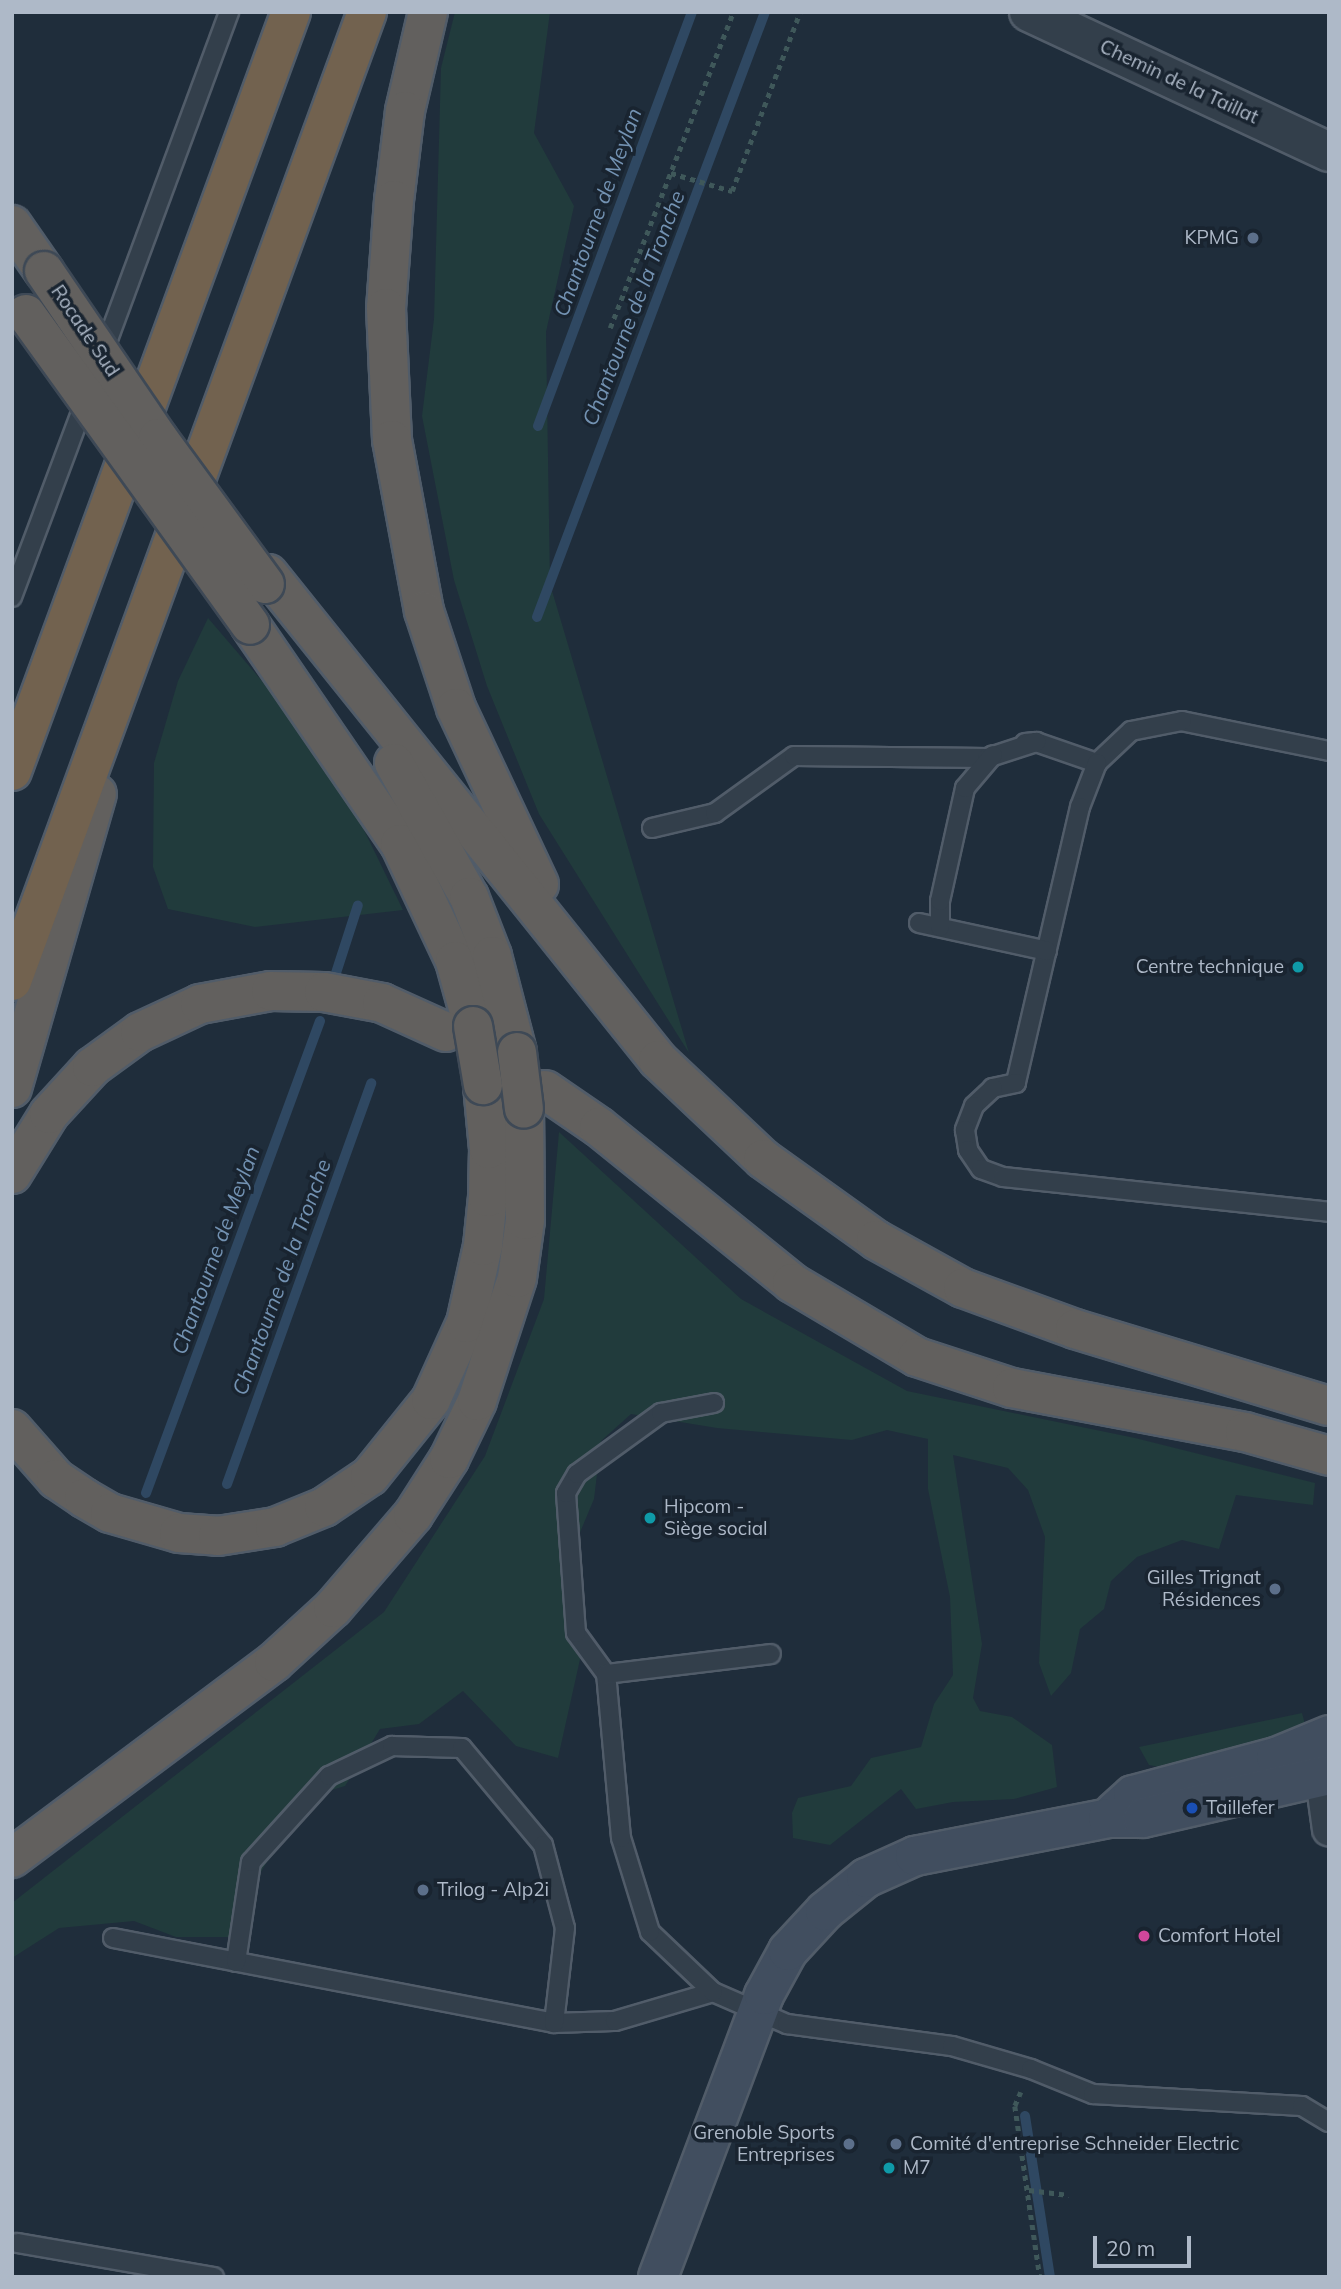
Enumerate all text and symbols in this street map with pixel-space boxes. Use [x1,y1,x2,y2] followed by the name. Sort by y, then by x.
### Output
[1096,35,1262,129] street label: Chemin de la Taillat
[548,104,646,320] water label: Chantourne de Meylan
[577,187,689,429] water label: Chantourne de la Tronche
[1184,227,1239,249] place label: KPMG
[1245,230,1261,246] marker: KPMG
[46,281,124,381] street label: Rocade Sud
[1136,956,1284,978] place label: Centre technique
[1290,959,1306,975] marker: Centre technique
[166,1142,264,1358] water label: Chantourne de Meylan
[227,1156,335,1398] water label: Chantourne de la Tronche
[664,1496,768,1540] place label: Hipcom - Siège social
[642,1510,658,1526] marker: Hipcom - Siège social
[1147,1567,1261,1611] place label: Gilles Trignat Résidences
[1267,1581,1283,1597] marker: Gilles Trignat Résidences
[1206,1797,1275,1819] place label: Taillefer
[1184,1800,1200,1816] marker: Taillefer
[437,1879,549,1901] place label: Trilog - Alp2i
[415,1882,431,1898] marker: Trilog - Alp2i
[1158,1925,1281,1947] place label: Comfort Hotel
[1136,1928,1152,1944] marker: Comfort Hotel
[693,2122,835,2166] place label: Grenoble Sports Entreprises
[910,2133,1239,2155] place label: Comité d'entreprise Schneider Electric
[841,2136,857,2152] marker: Grenoble Sports Entreprises
[888,2136,904,2152] marker: Comité d'entreprise Schneider Electric
[903,2157,931,2179] place label: M7
[881,2160,897,2176] marker: M7
[1096,2222,1194,2266] scale bar
[1106,2235,1155,2261] text: 20 m

